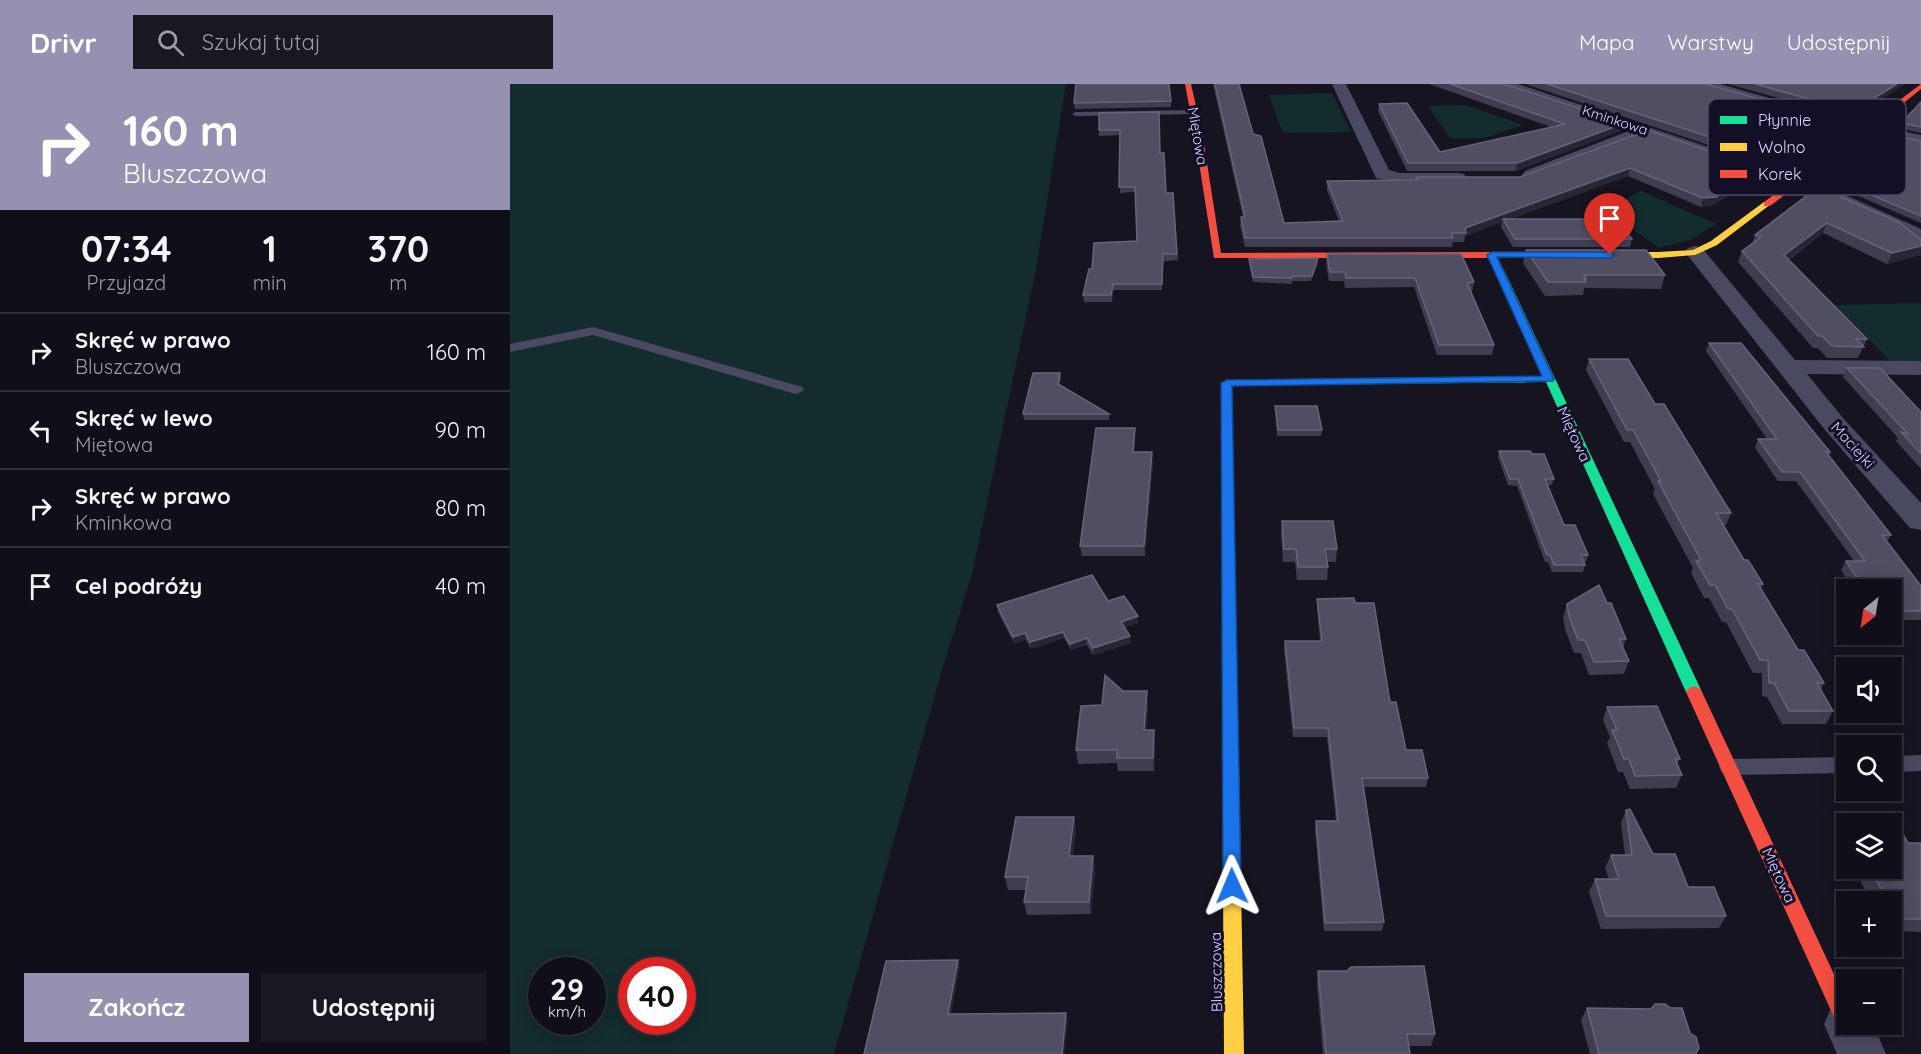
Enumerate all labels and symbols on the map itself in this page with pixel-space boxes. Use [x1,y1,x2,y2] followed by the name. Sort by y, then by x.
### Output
[1708,99,1906,195] legend
[1580,101,1650,139] street label: Kminkowa
[1184,105,1212,167] street label: Miętowa
[1758,110,1811,130] text: Płynnie
[1758,137,1805,157] text: Wolno
[1758,164,1802,184] text: Korek
[1584,193,1635,255] pin
[1553,403,1595,465] street label: Miętowa
[1827,418,1879,472] street label: Maciejki
[1836,579,1902,645] north arrow
[1758,844,1800,906] street label: Miętowa
[1200,854,1264,918] position arrow
[1206,932,1226,1012] street label: Bluszczowa
[618,957,696,1035] speed limit sign: 40

